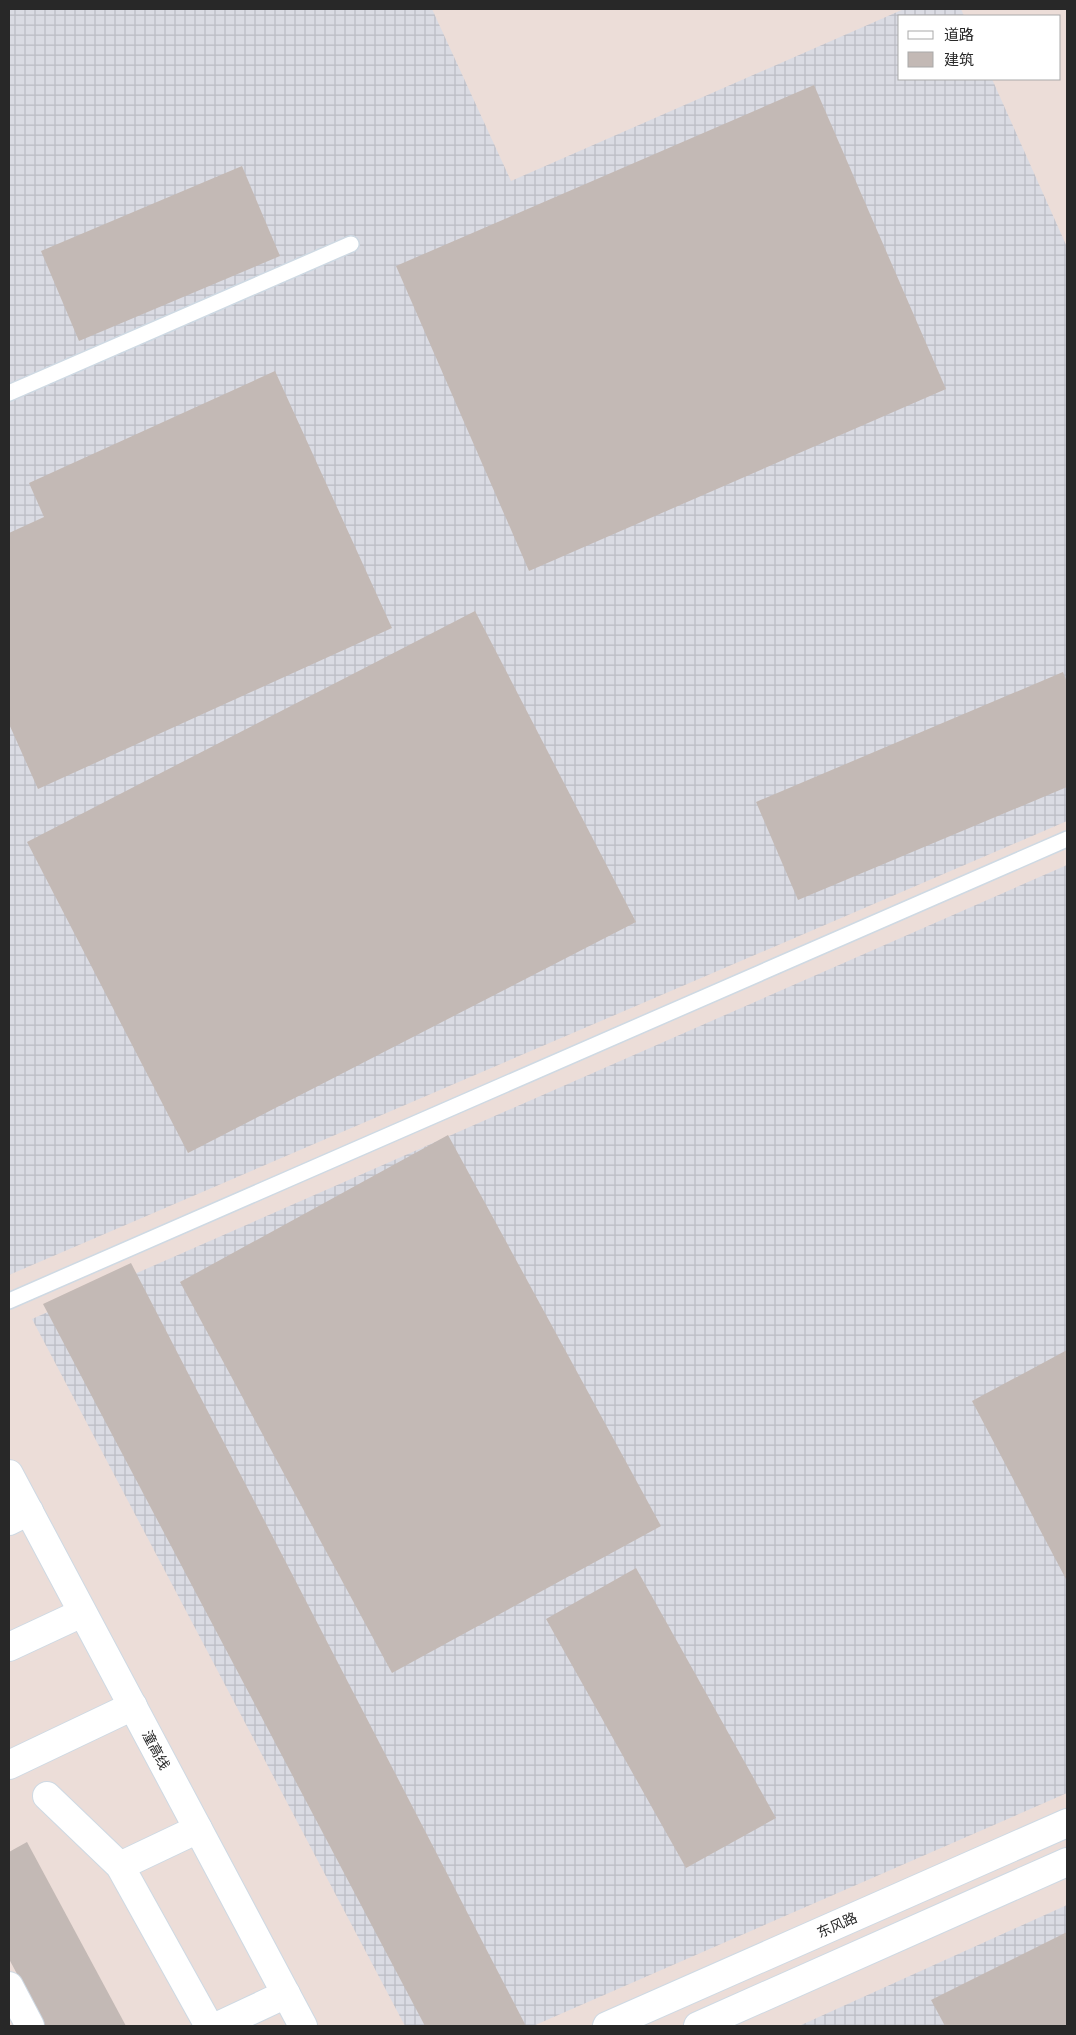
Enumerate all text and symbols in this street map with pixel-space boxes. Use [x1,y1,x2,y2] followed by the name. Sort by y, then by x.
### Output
[898,15,1061,80] legend
[944,25,974,43] text: 道路
[944,50,974,68] text: 建筑
[139,1727,174,1772] street label: 潼高线
[814,1908,859,1941] street label: 东风路

